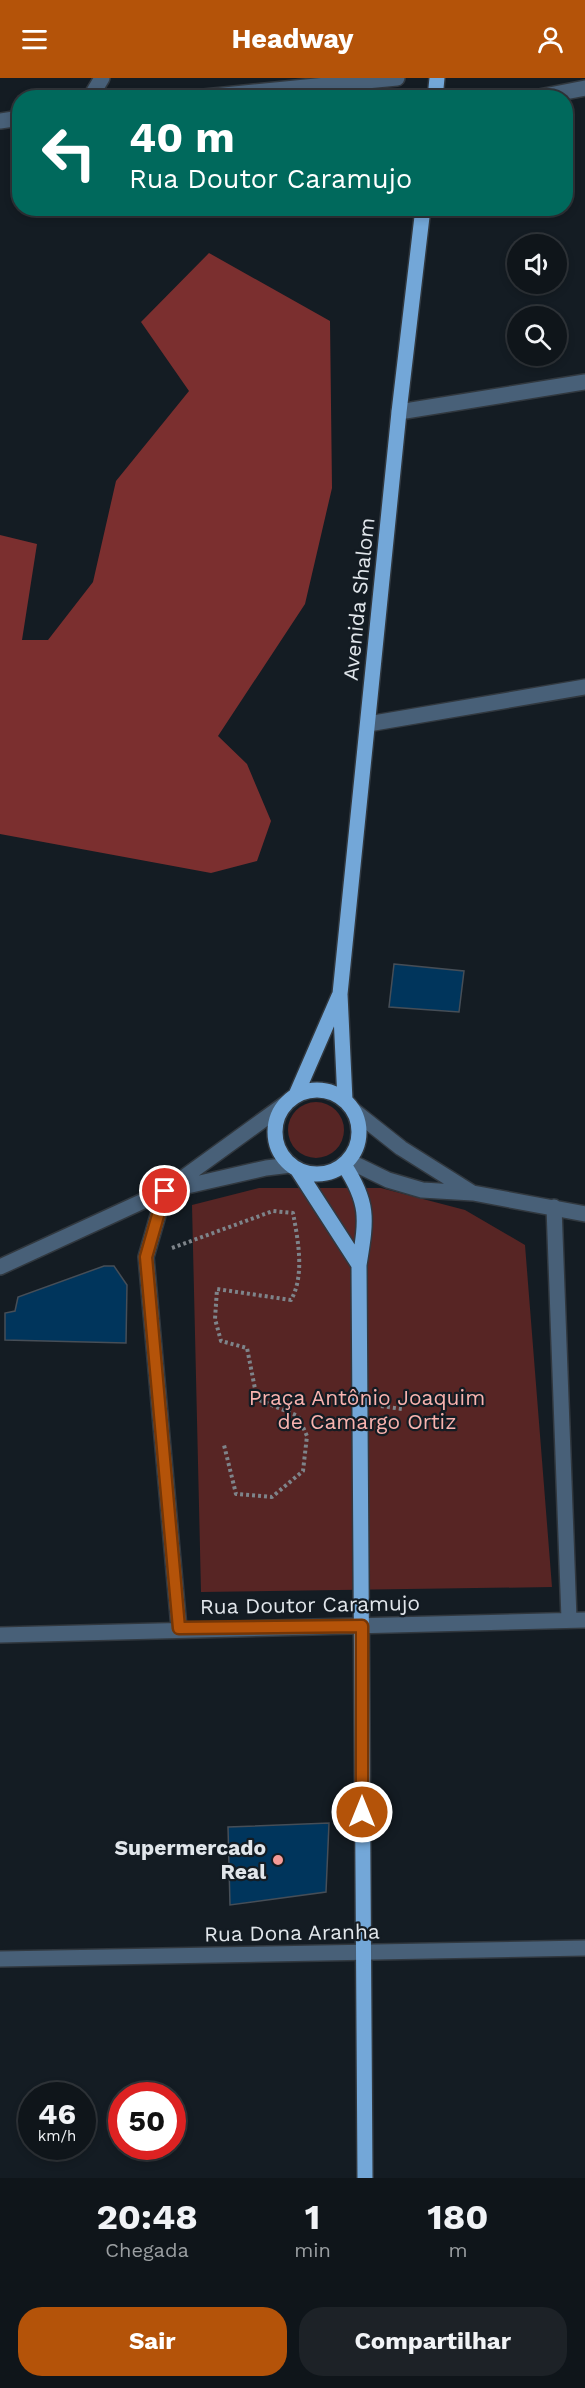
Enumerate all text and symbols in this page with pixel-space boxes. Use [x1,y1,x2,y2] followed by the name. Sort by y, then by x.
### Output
[18,23,51,56] icon: menu
[231,23,354,55] text: Headway
[534,23,567,56] icon: person
[129,113,235,162] text: 40 m
[30,114,108,192] icon: left
[129,163,412,195] text: Rua Doutor Caramujo
[507,234,567,366] map controls
[507,234,567,294] button: sound
[507,306,567,366] button: search
[338,516,380,682] street label: Avenida Shalom
[139,1165,190,1216] pin
[148,1174,181,1207] icon: arrive
[249,1385,485,1434] park label: Praça Antônio Joaquim de Camargo Ortiz
[200,1590,420,1619] street label: Rua Doutor Caramujo
[330,1780,394,1844] position arrow
[115,1835,266,1884] place label: Supermercado Real
[271,1853,285,1867] marker: Supermercado Real
[204,1918,380,1947] street label: Rua Dona Aranha
[108,2082,186,2160] speed limit sign: 50
[38,2096,76,2131] text: 46
[38,2127,76,2145] text: km/h
[96,2196,198,2238] text: 20:48
[305,2196,320,2238] text: 1
[427,2196,489,2238] text: 180
[105,2238,189,2262] text: Chegada
[294,2238,331,2262] text: min
[448,2238,467,2262] text: m
[18,2307,287,2376] button: Sair
[299,2307,567,2376] button: Compartilhar

